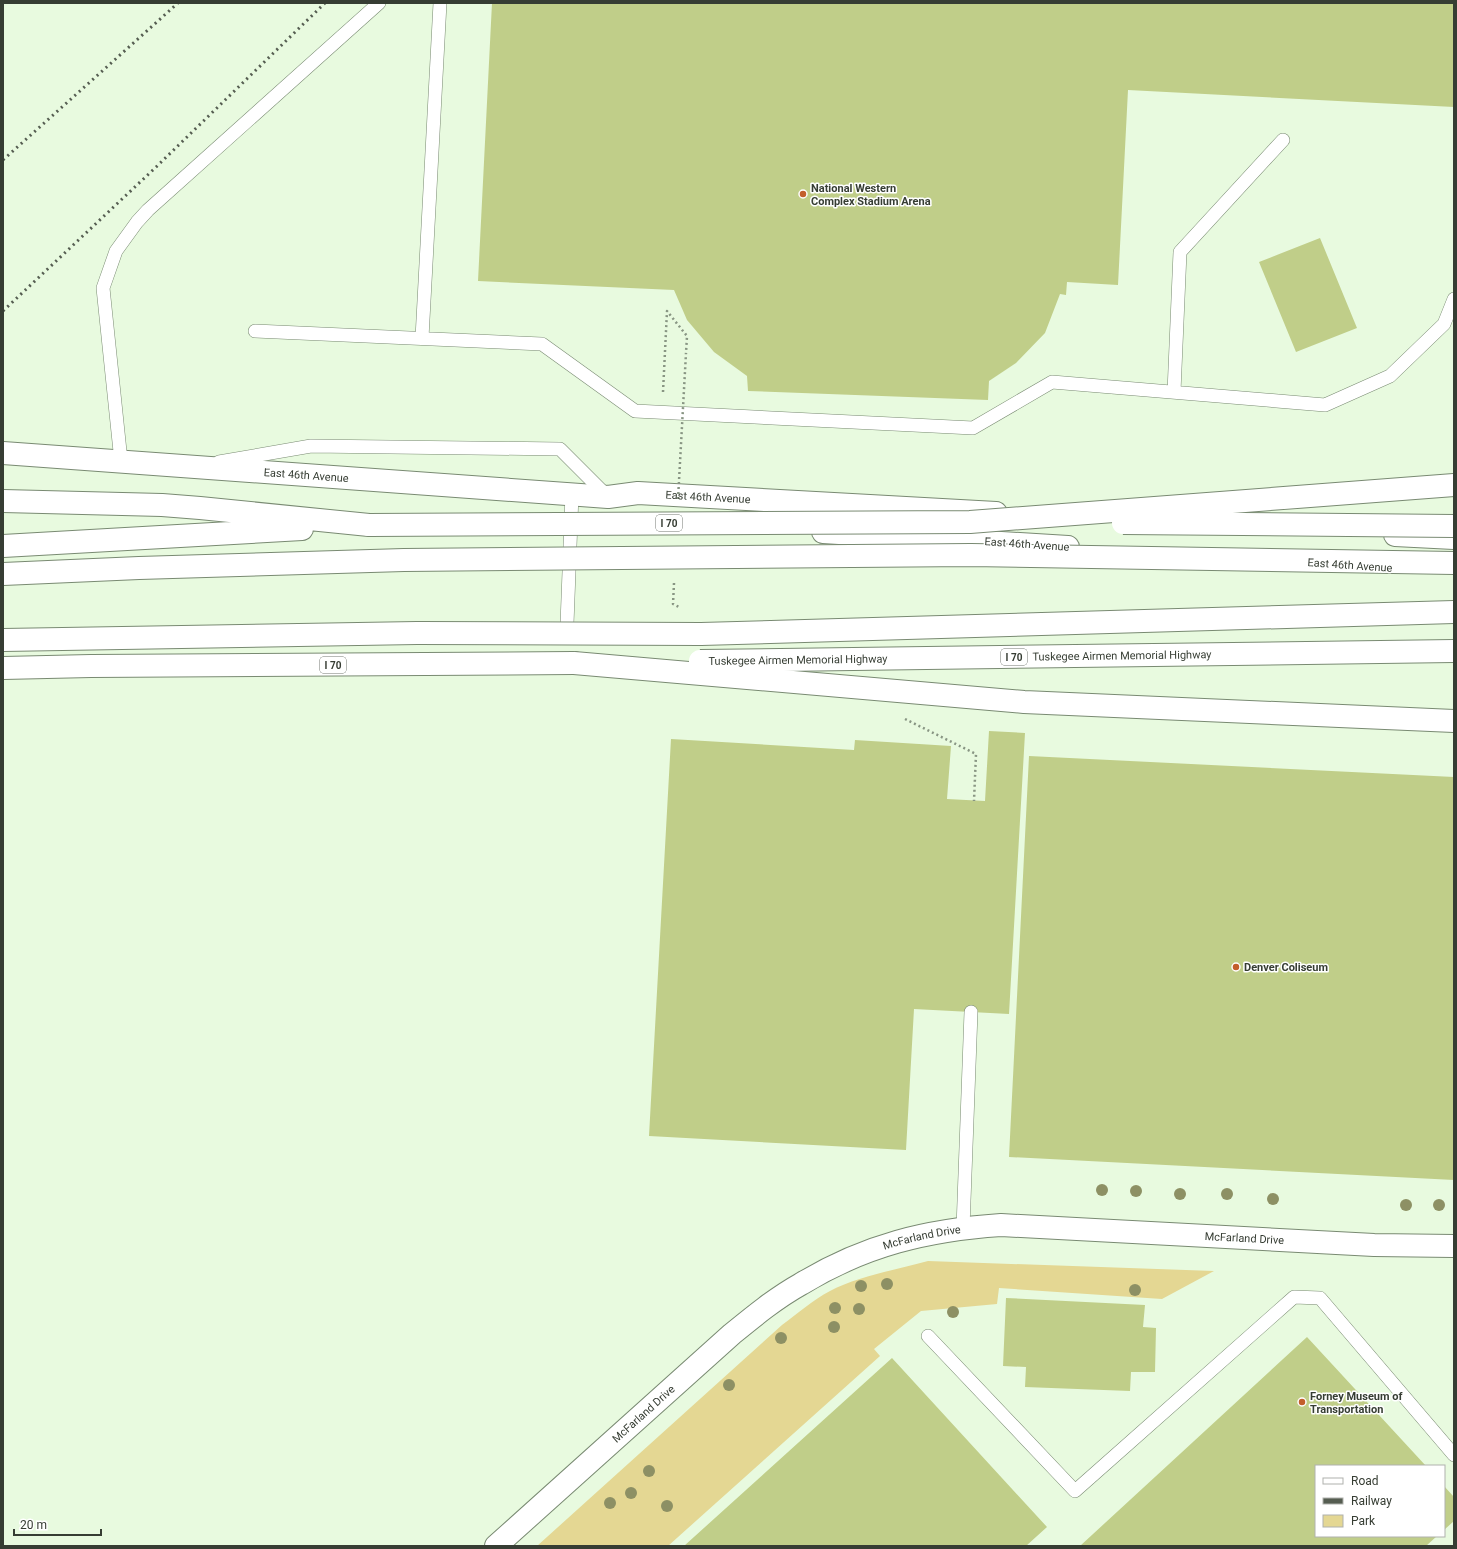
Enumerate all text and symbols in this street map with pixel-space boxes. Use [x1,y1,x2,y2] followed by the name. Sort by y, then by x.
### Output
[811,182,931,208] place label: National Western Complex Stadium Arena
[798,189,808,199] marker: National Western Complex Stadium Arena
[263,466,349,485] street label: East 46th Avenue
[665,489,751,506] street label: East 46th Avenue
[656,515,682,531] road number: I 70
[984,535,1070,554] street label: East 46th Avenue
[1307,556,1393,575] street label: East 46th Avenue
[1032,648,1212,664] street label: Tuskegee Airmen Memorial Highway
[1001,649,1027,665] road number: I 70
[708,653,888,668] street label: Tuskegee Airmen Memorial Highway
[320,657,346,673] road number: I 70
[1244,961,1328,974] place label: Denver Coliseum
[1231,962,1241,972] marker: Denver Coliseum
[881,1223,962,1253] street label: McFarland Drive
[1204,1230,1285,1247] street label: McFarland Drive
[610,1383,678,1445] street label: McFarland Drive
[1310,1390,1402,1416] place label: Forney Museum of Transportation
[1297,1397,1307,1407] marker: Forney Museum of Transportation
[1315,1465,1445,1537] legend
[1351,1474,1379,1488] text: Road
[1351,1494,1392,1508] text: Railway
[14,1511,101,1537] scale bar
[1351,1514,1376,1528] text: Park
[20,1518,47,1532] text: 20 m

